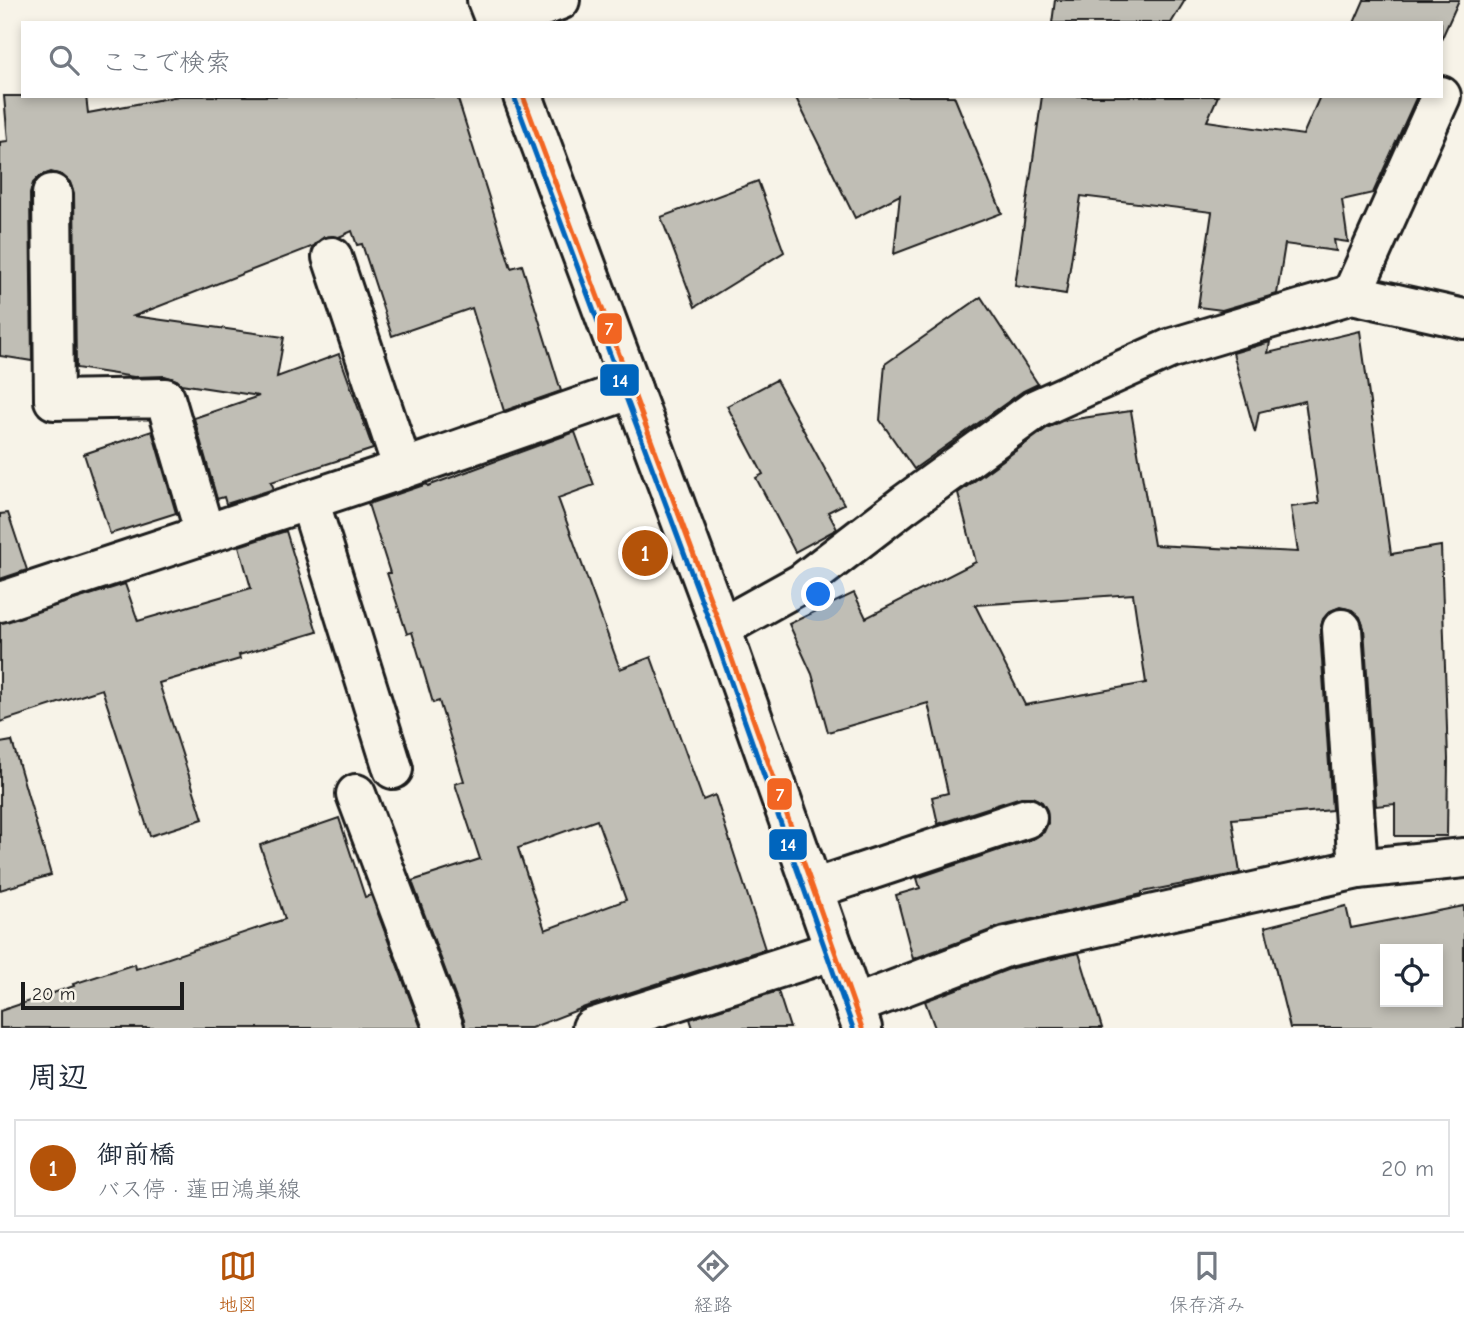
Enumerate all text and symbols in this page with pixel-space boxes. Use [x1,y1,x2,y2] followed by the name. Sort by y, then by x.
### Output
[21,21,1443,98] search box
[45,41,83,79] icon: search
[101,48,231,78] text: ここで検索
[596,312,623,345] line badge: 7
[605,318,614,340] text: 7
[599,363,640,397] line badge: 14
[612,370,628,392] text: 14
[622,527,668,579] pin: 1
[801,577,835,611] your location
[766,777,793,811] line badge: 7
[776,784,785,806] text: 7
[768,828,808,861] line badge: 14
[780,834,796,856] text: 14
[1380,944,1443,1007] map controls
[1380,944,1443,1007] button: locate
[21,979,184,1011] scale bar
[32,983,76,1005] text: 20 m
[28,1060,88,1095] text: 周辺
[97,1140,175,1170] text: 御前橋
[48,1155,58,1182] text: 1
[1381,1155,1434,1182] text: 20 m
[97,1176,300,1203] text: バス停 · 蓮田鴻巣線
[219,1247,257,1316] tab: 地図
[694,1247,732,1316] tab: 経路
[1169,1247,1245,1316] tab: 保存済み

